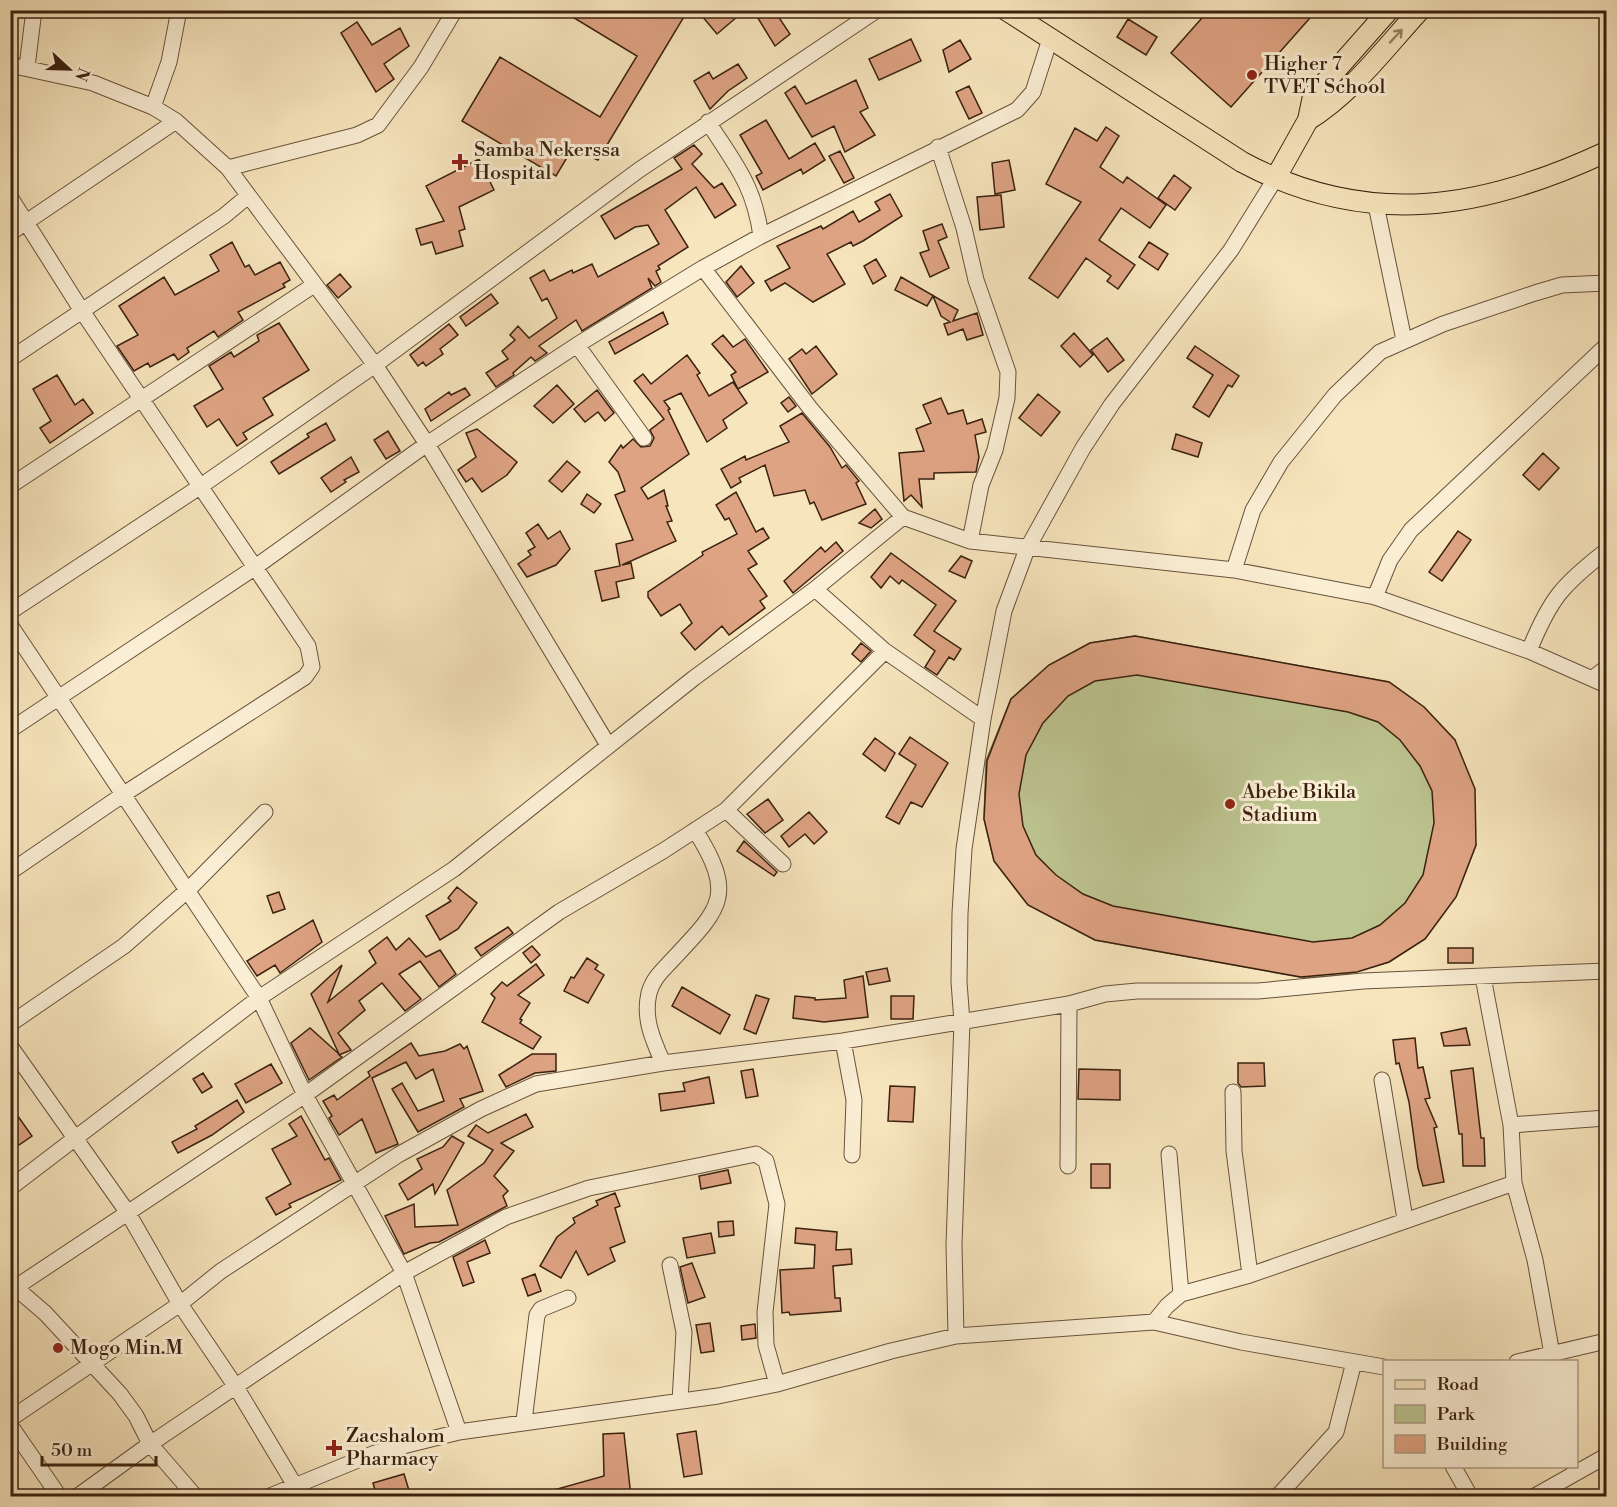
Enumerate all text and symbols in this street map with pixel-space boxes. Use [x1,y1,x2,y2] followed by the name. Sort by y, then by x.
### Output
[1389,29,1403,44] one-way arrow
[39,39,99,99] north arrow
[1264,52,1386,100] place label: Higher 7 TVET School
[70,65,94,84] text: N
[1245,68,1259,82] marker: Higher 7 TVET School
[474,138,621,186] place label: Samba Nekerssa Hospital
[451,153,469,171] marker: Samba Nekerssa Hospital
[1241,780,1357,828] place label: Abebe Bikila Stadium
[1223,797,1237,811] marker: Abebe Bikila Stadium
[70,1336,183,1361] place label: Mogo Min.M
[51,1341,65,1355] marker: Mogo Min.M
[1383,1360,1578,1468] legend
[1437,1373,1480,1396] text: Road
[1437,1403,1476,1426] text: Park
[346,1424,445,1472] place label: Zacshalom Pharmacy
[42,1429,156,1467] scale bar
[1436,1433,1508,1456] text: Building
[51,1439,93,1462] text: 50 m
[327,1441,341,1455] marker: Zacshalom Pharmacy

